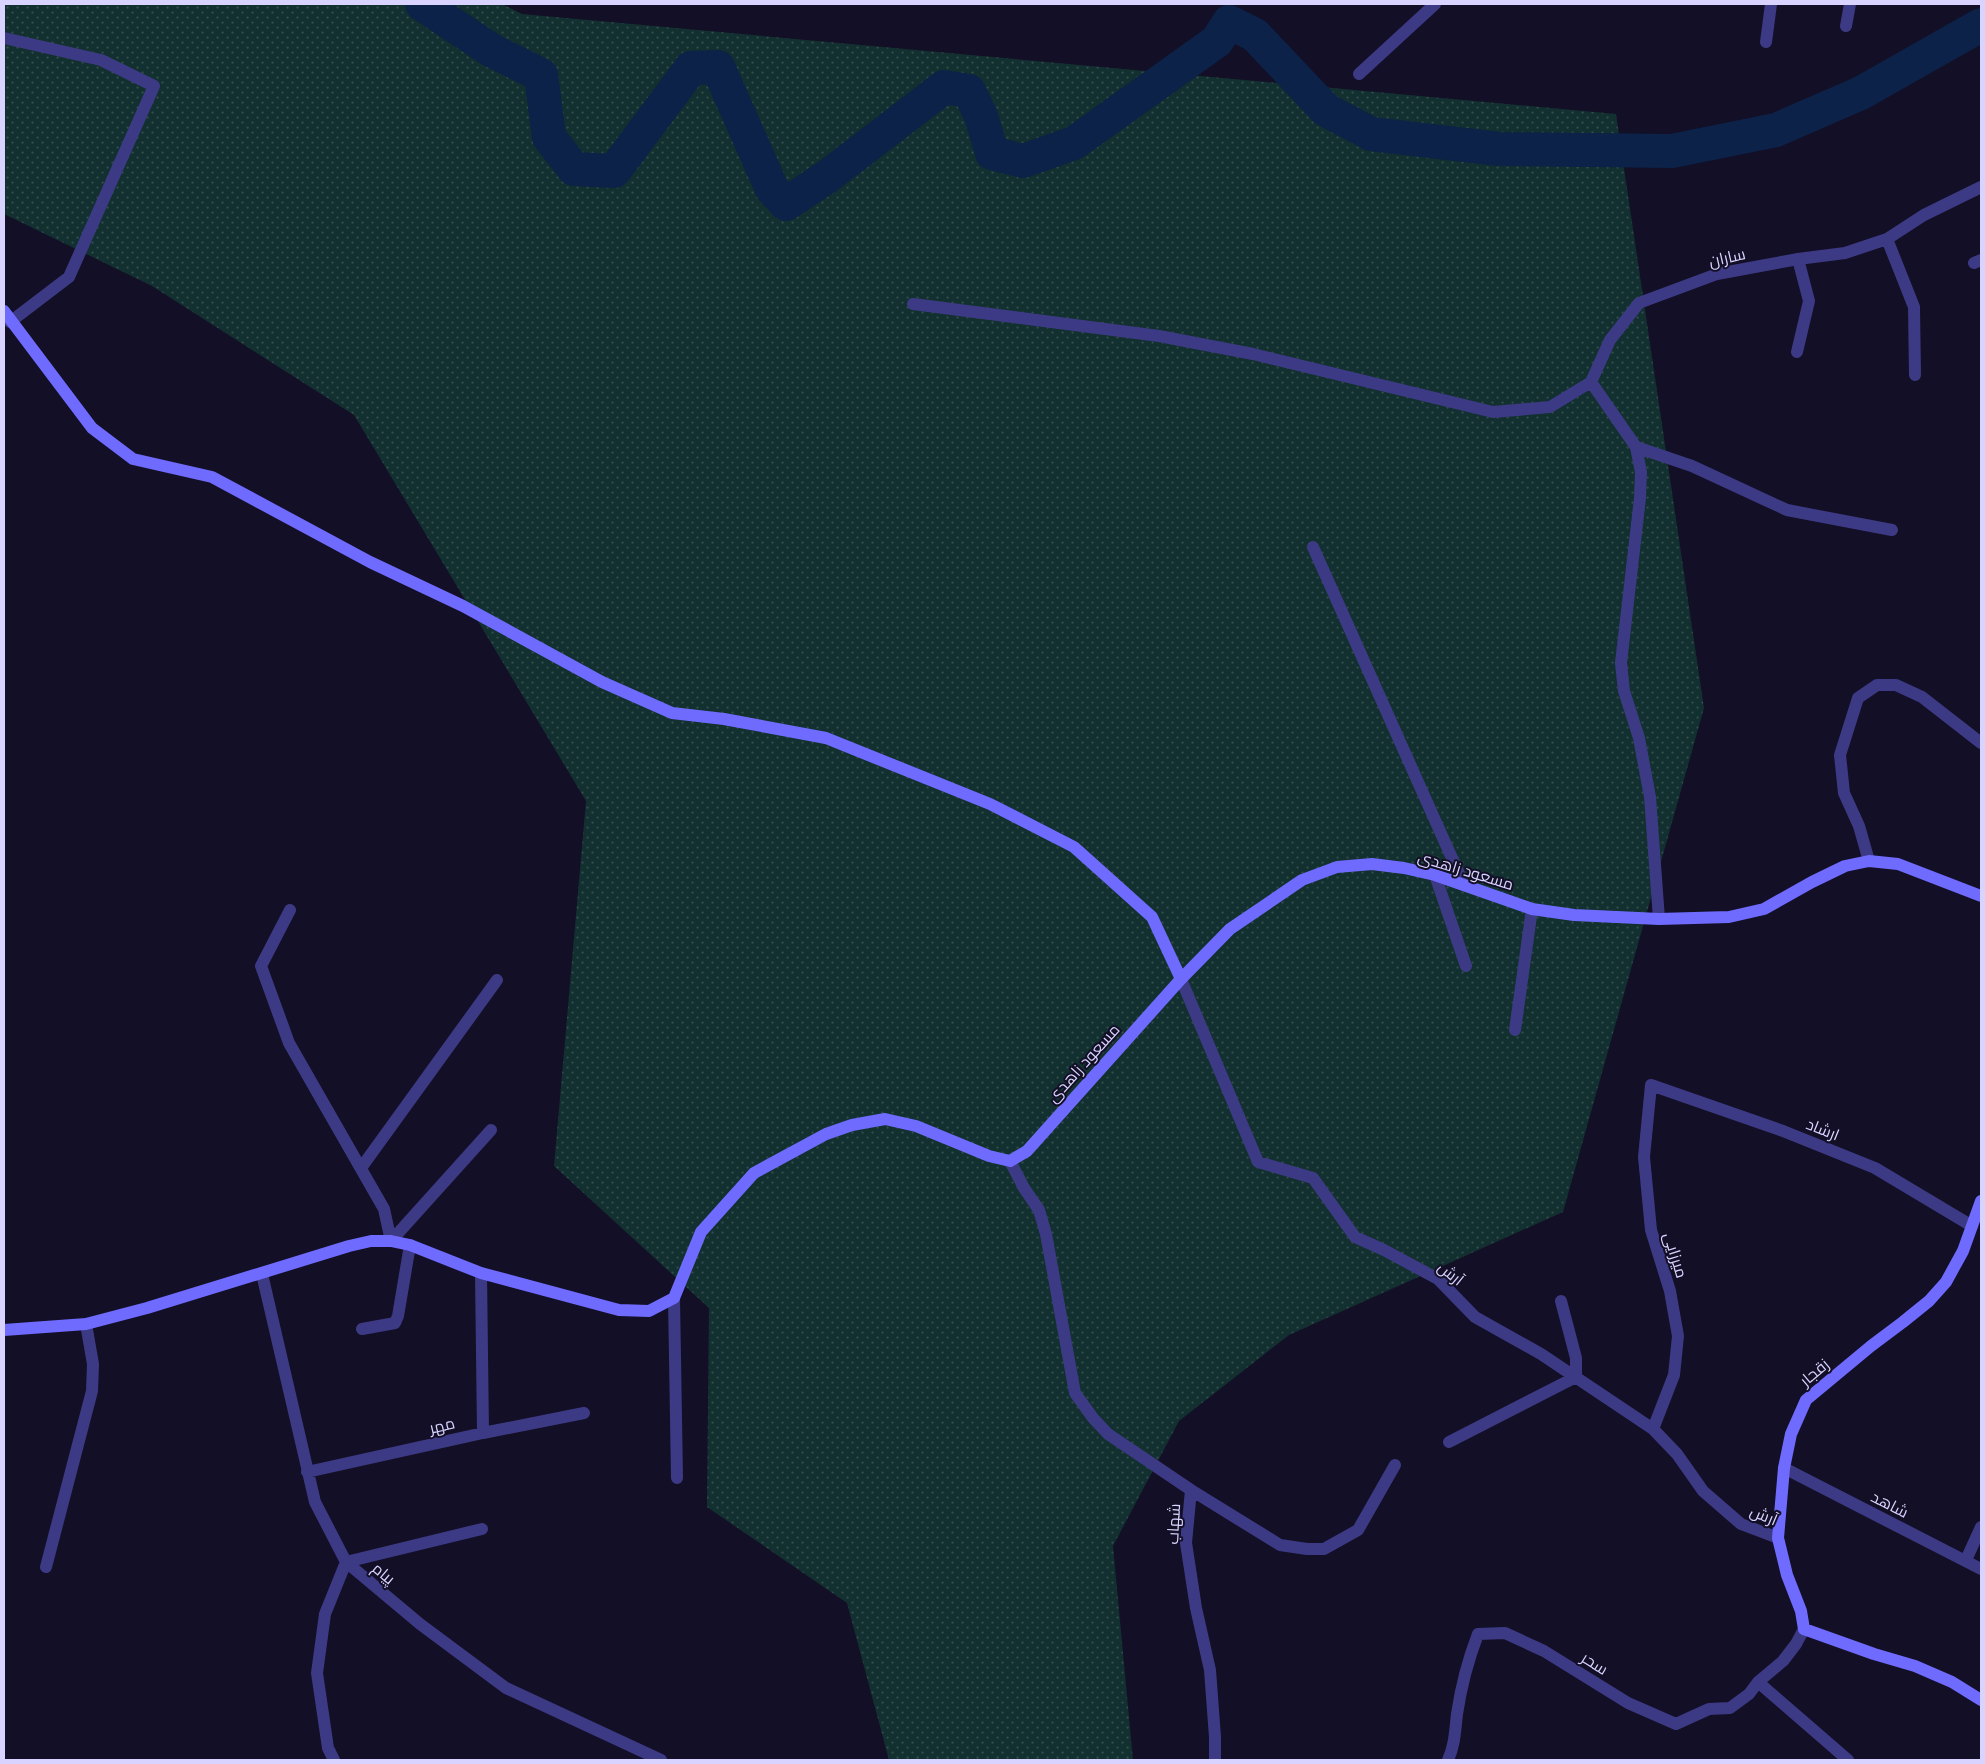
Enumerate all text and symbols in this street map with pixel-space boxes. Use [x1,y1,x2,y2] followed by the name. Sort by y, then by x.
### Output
[1707,243,1748,272] street label: ساران
[1415,846,1516,895] street label: مسعود زاهدی
[1042,1019,1124,1107] street label: مسعود زاهدی
[1803,1113,1843,1145] street label: ارشاد
[1659,1230,1692,1281] street label: میرزایی
[1433,1256,1469,1291] street label: آرش
[1794,1354,1833,1391] street label: زقجار
[426,1412,457,1439] street label: مهر
[1868,1486,1912,1522] street label: شاهد
[1747,1500,1781,1531] street label: آرش
[1162,1503,1185,1545] street label: شهاب
[367,1558,400,1590] street label: پیام
[1577,1647,1612,1679] street label: سحر

